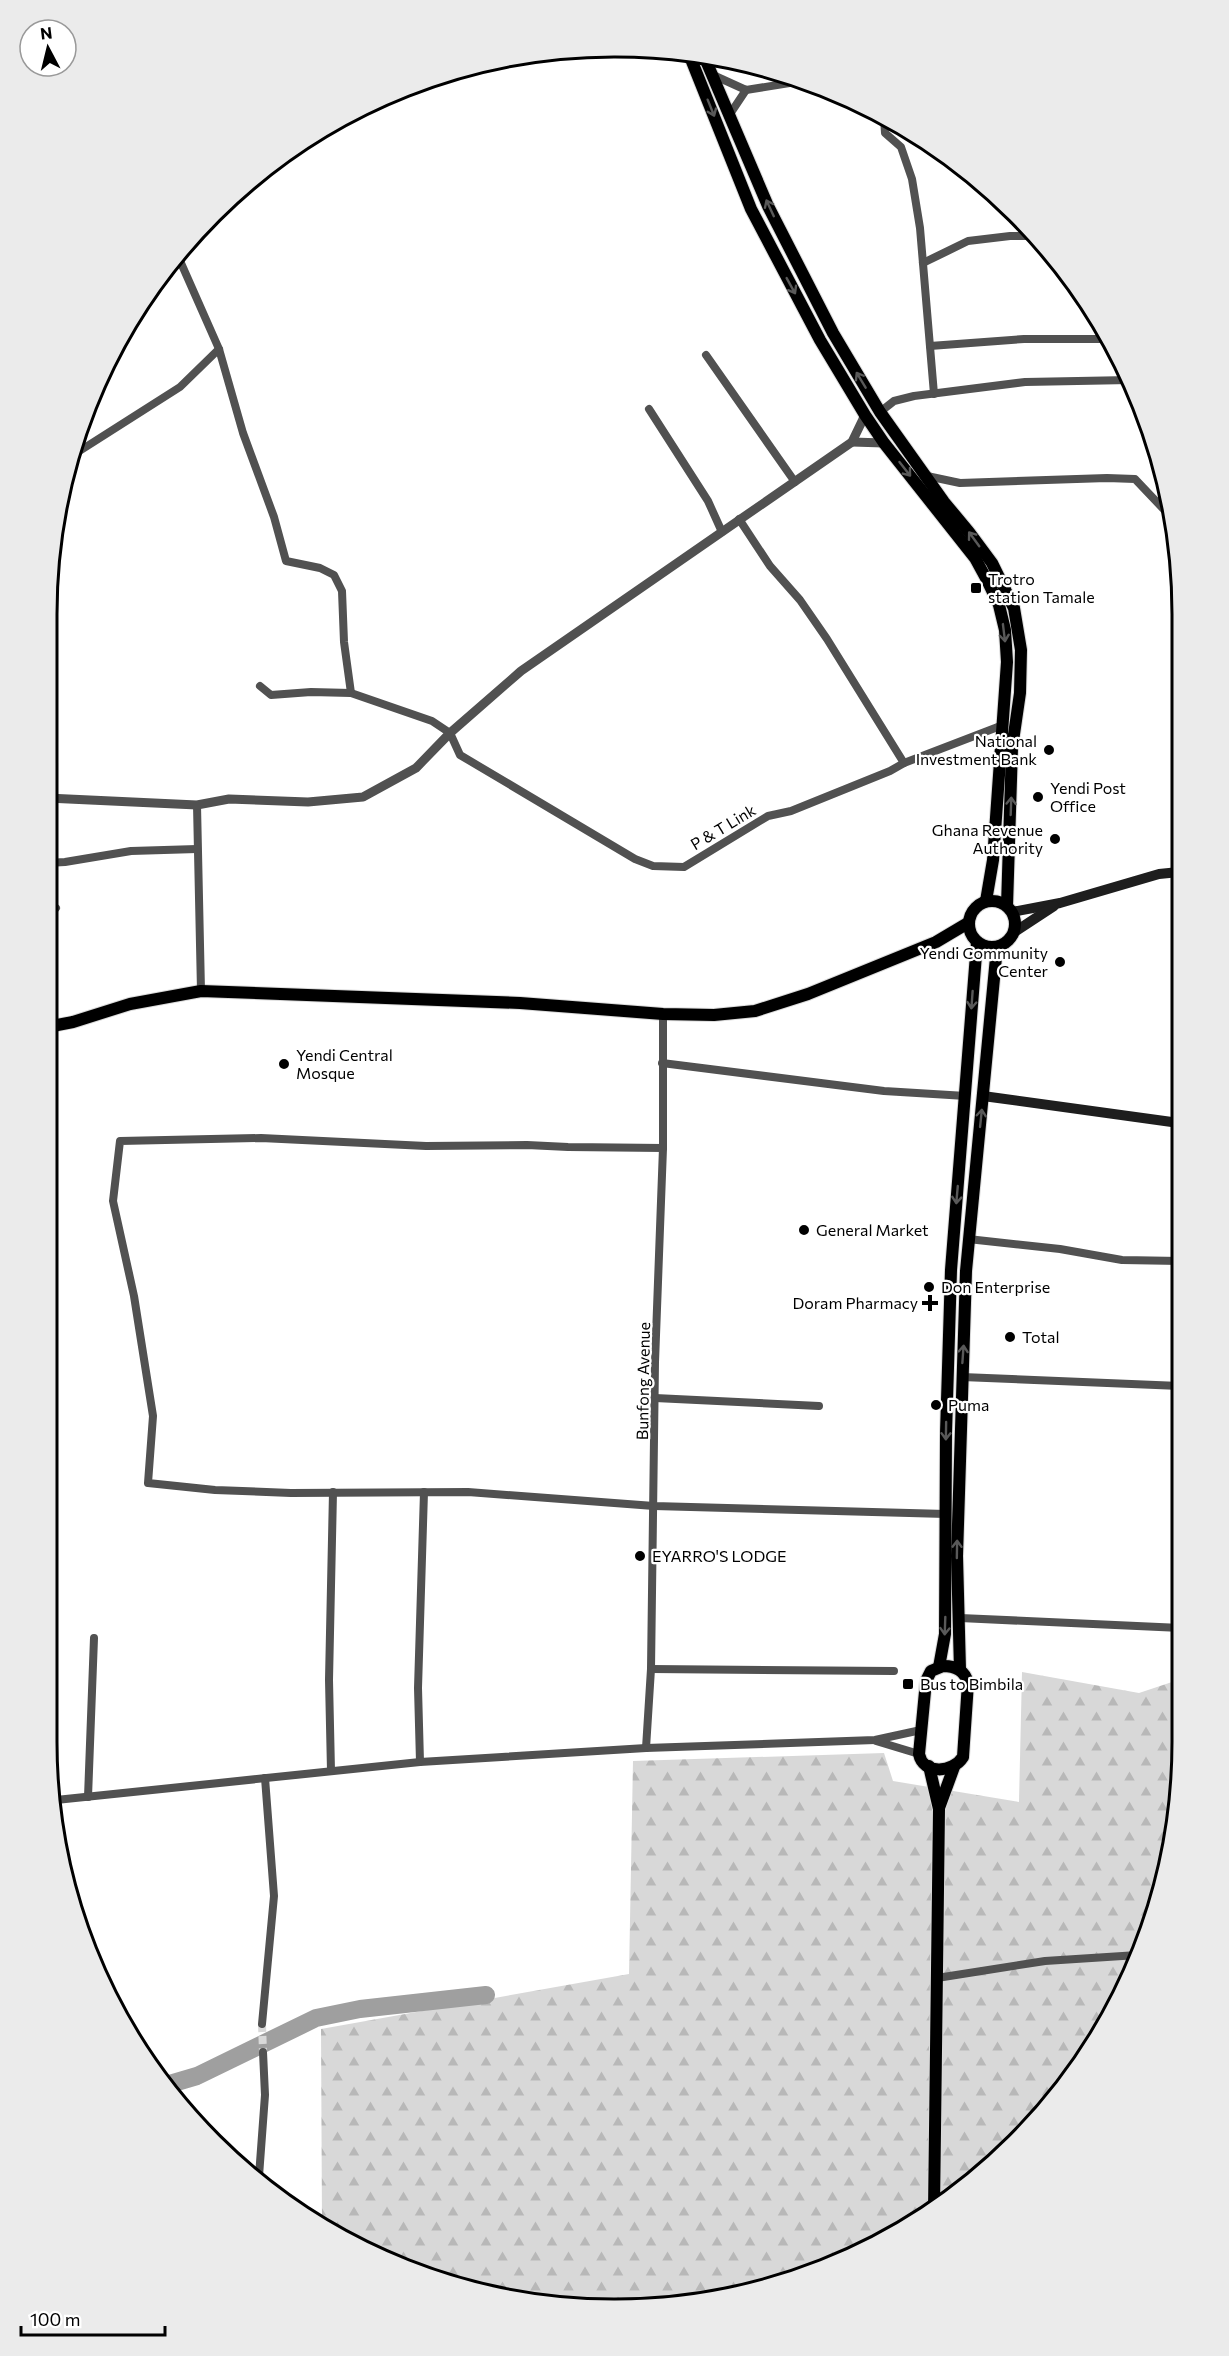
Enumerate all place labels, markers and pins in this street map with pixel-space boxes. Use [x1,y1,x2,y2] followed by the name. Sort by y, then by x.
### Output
[988,569,1095,606] place label: Trotro station Tamale
[969,581,983,595] marker: Trotro station Tamale
[916,731,1037,768] place label: National Investment Bank
[1042,743,1056,757] marker: National Investment Bank
[1050,778,1126,815] place label: Yendi Post Office
[1031,790,1045,804] marker: Yendi Post Office
[932,820,1043,857] place label: Ghana Revenue Authority
[1048,832,1062,846] marker: Ghana Revenue Authority
[920,943,1049,980] place label: Yendi Community Center
[1053,955,1067,969] marker: Yendi Community Center
[296,1045,393,1082] place label: Yendi Central Mosque
[277,1057,291,1071] marker: Yendi Central Mosque
[816,1220,929,1239] place label: General Market
[797,1223,811,1237] marker: General Market
[941,1277,1050,1296] place label: Don Enterprise
[922,1280,936,1294] marker: Don Enterprise
[793,1293,918,1312] place label: Doram Pharmacy
[923,1296,937,1310] marker: Doram Pharmacy
[1022,1327,1059,1346] place label: Total
[1003,1330,1017,1344] marker: Total
[948,1395,989,1414] place label: Puma
[929,1398,943,1412] marker: Puma
[652,1546,786,1565] place label: EYARRO'S LODGE
[633,1549,647,1563] marker: EYARRO'S LODGE
[920,1674,1023,1693] place label: Bus to Bimbila
[901,1677,915,1691] marker: Bus to Bimbila

